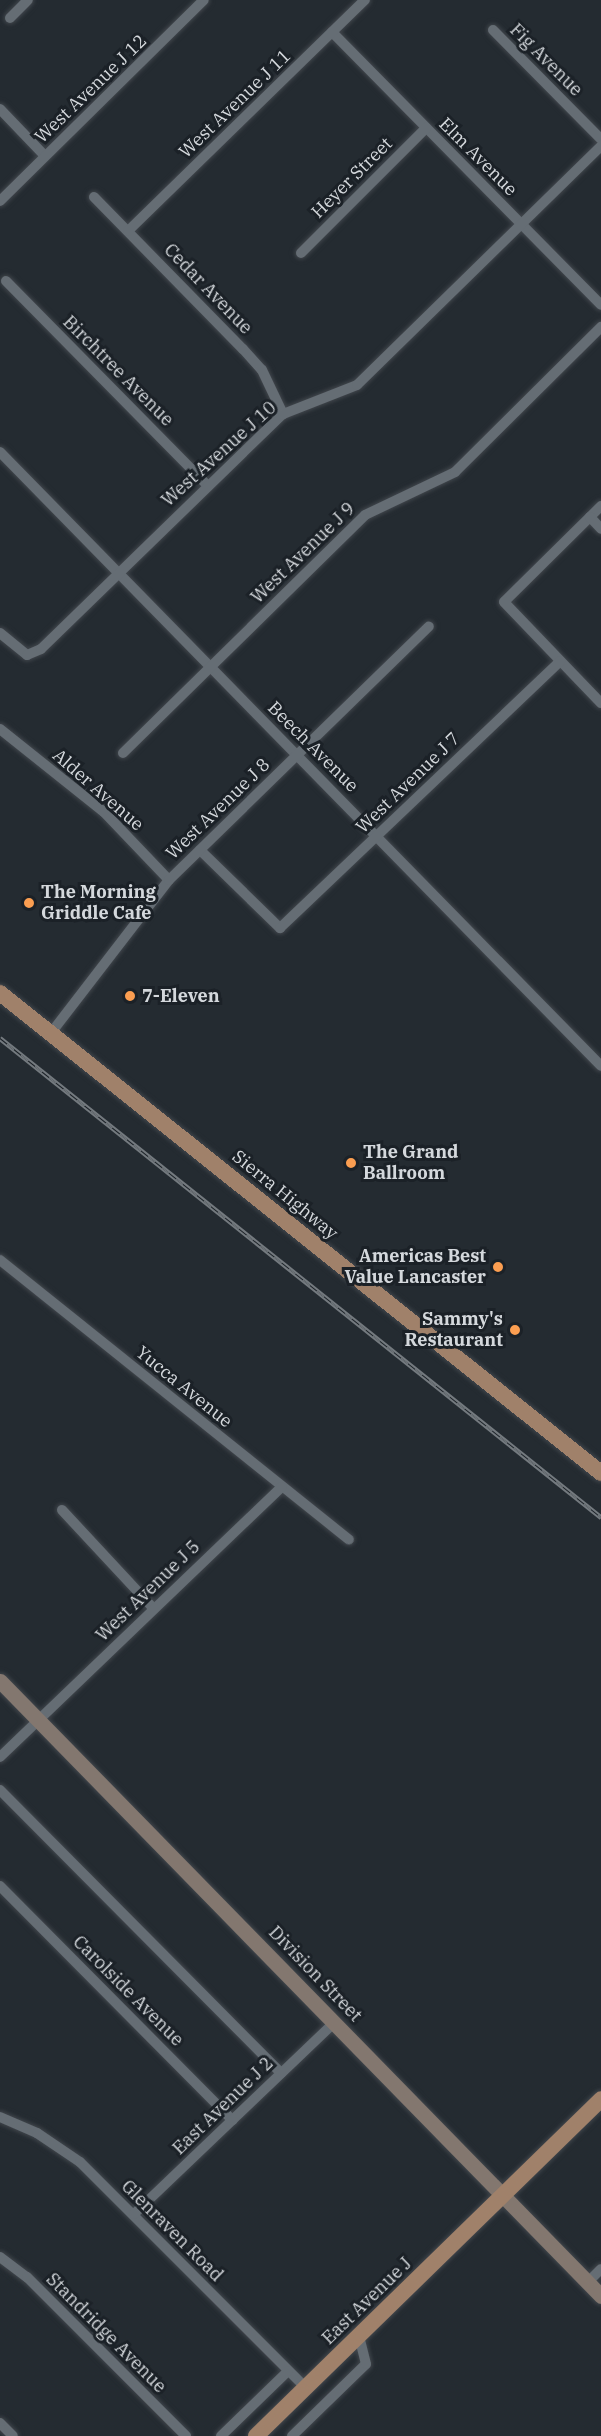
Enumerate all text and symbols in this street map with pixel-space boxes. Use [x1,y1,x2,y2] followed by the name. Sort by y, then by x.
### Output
[505,19,587,101] street label: Fig Avenue
[31,30,151,148] street label: West Avenue J 12
[175,45,295,163] street label: West Avenue J 11
[434,113,522,201] street label: Elm Avenue
[307,133,397,223] street label: Heyer Street
[159,239,257,339] street label: Cedar Avenue
[58,311,178,431] street label: Birchtree Avenue
[157,397,281,511] street label: West Avenue J 10
[247,498,359,608] street label: West Avenue J 9
[263,697,363,797] street label: Beech Avenue
[352,728,464,838] street label: West Avenue J 7
[48,745,148,835] street label: Alder Avenue
[162,754,274,864] street label: West Avenue J 8
[41,882,156,924] place label: The Morning Griddle Cafe
[22,896,36,910] marker: The Morning Griddle Cafe
[142,985,220,1007] place label: 7-Eleven
[123,989,137,1003] marker: 7-Eleven
[363,1142,458,1184] place label: The Grand Ballroom
[228,1146,342,1244] street label: Sierra Highway
[344,1156,358,1170] marker: The Grand Ballroom
[345,1246,486,1288] place label: Americas Best Value Lancaster
[491,1260,505,1274] marker: Americas Best Value Lancaster
[405,1309,503,1352] place label: Sammy's Restaurant
[508,1323,522,1337] marker: Sammy's Restaurant
[132,1342,236,1432] street label: Yucca Avenue
[92,1536,204,1646] street label: West Avenue J 5
[264,1922,366,2026] street label: Division Street
[68,1931,188,2051] street label: Carolside Avenue
[168,2053,278,2159] street label: East Avenue J 2
[117,2176,227,2286] street label: Glenraven Road
[318,2253,416,2349] street label: East Avenue J
[42,2269,170,2397] street label: Standridge Avenue

